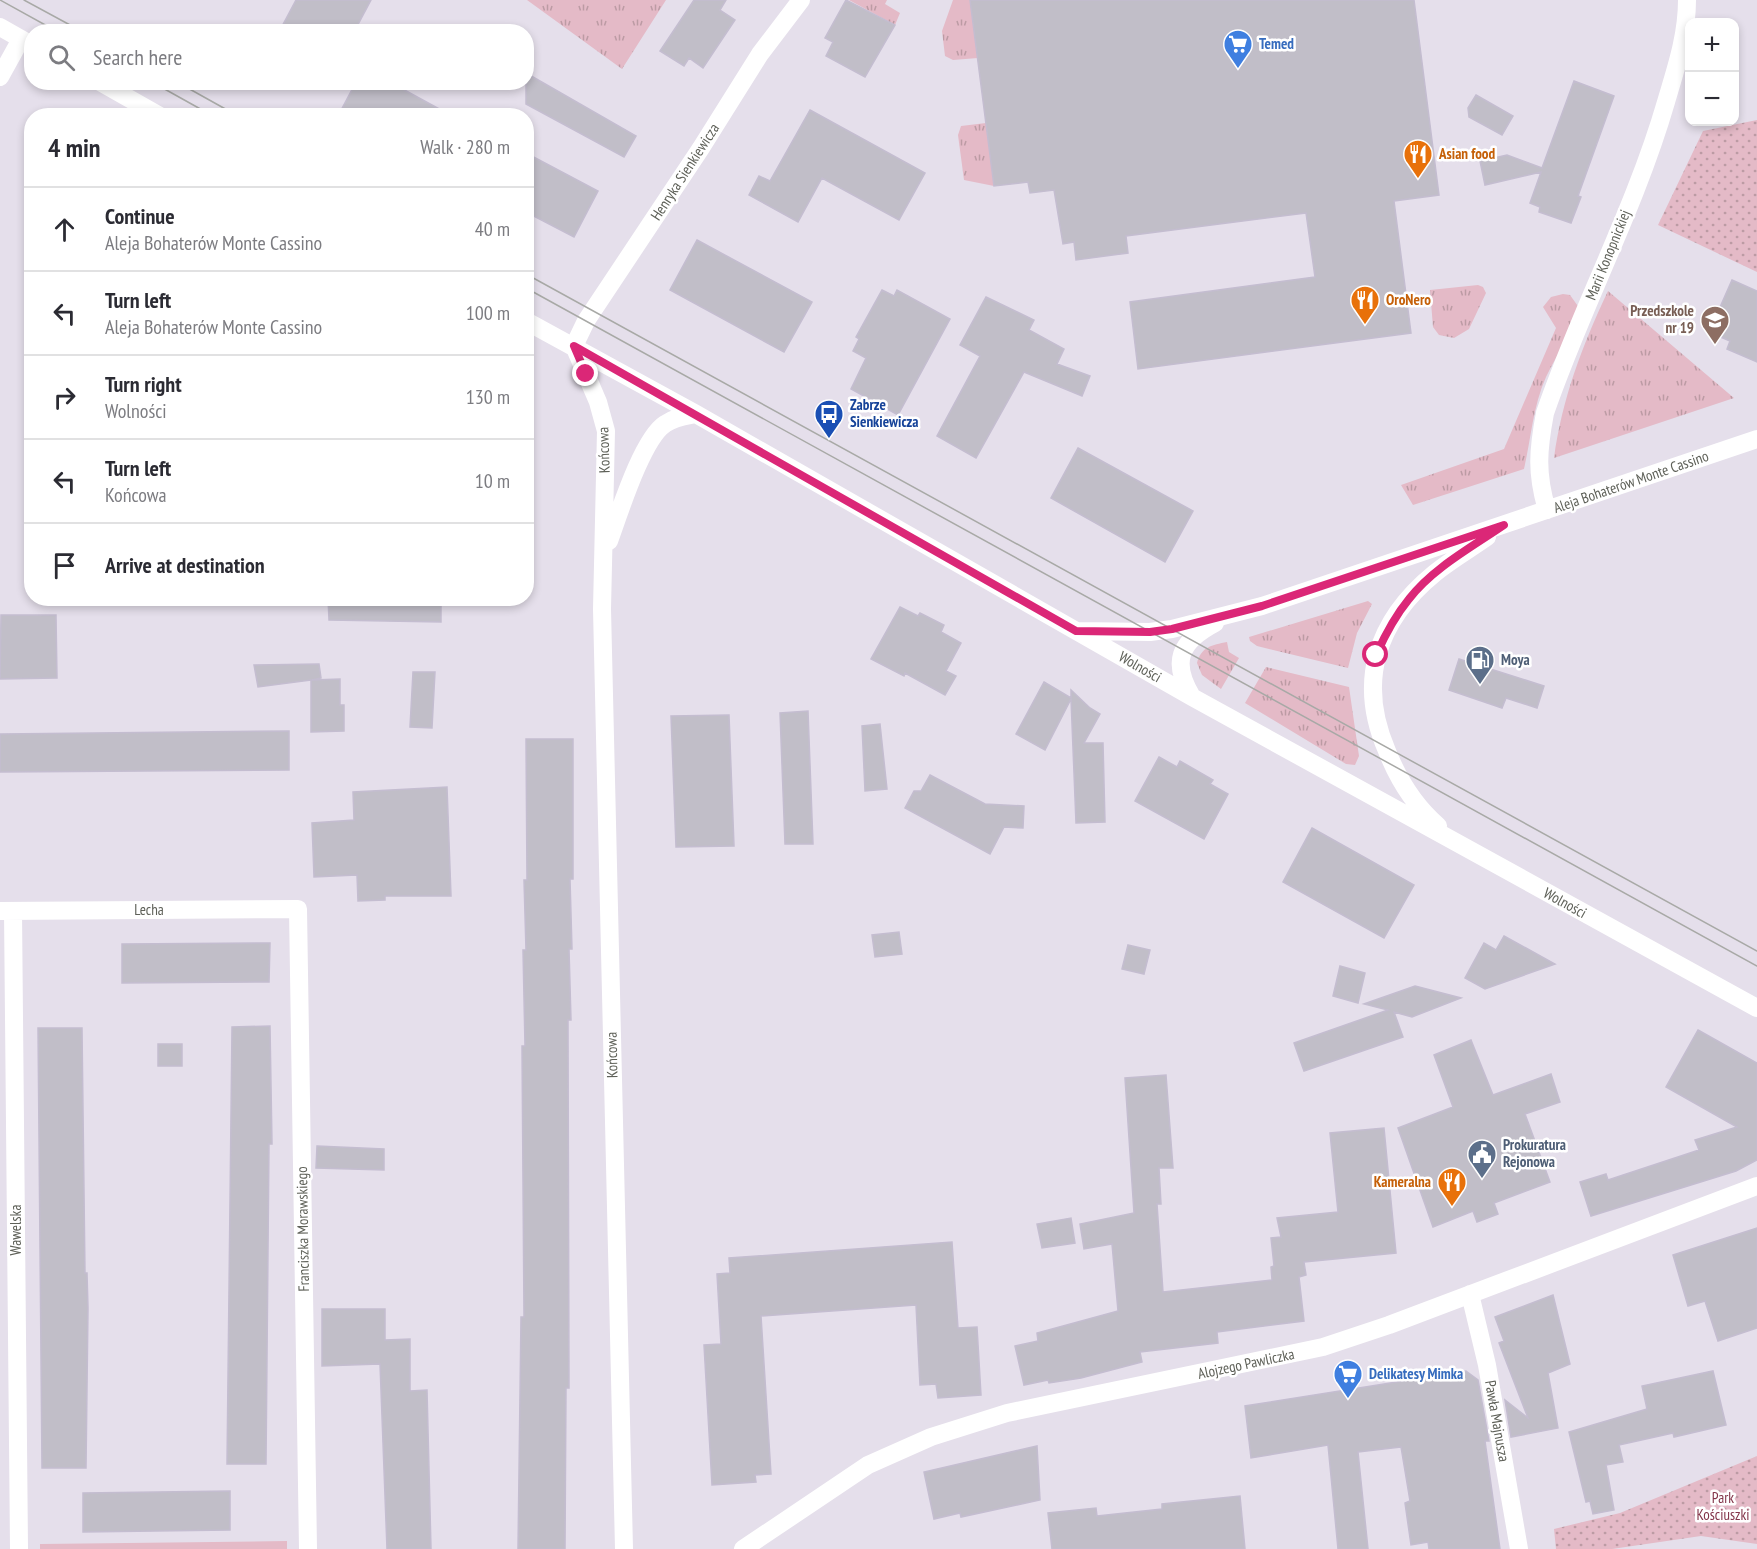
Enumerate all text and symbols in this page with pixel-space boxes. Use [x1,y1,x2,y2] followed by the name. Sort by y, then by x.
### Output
[1685,18,1739,126] map controls
[1685,18,1739,72] button: +
[24,24,534,90] search box
[1222,28,1254,70] supermarket icon: Temed
[1259,34,1294,53] place label: Temed
[45,41,78,74] icon: search
[93,43,182,71] text: Search here
[1685,72,1739,126] button: −
[646,120,723,224] street label: Henryka Sienkiewicza
[48,131,101,164] text: 4 min
[420,134,510,160] text: Walk · 280 m
[1402,138,1434,180] restaurant icon: Asian food
[1438,144,1496,163] place label: Asian food
[105,202,175,230] text: Continue
[1581,207,1634,303] street label: Marii Konopnickiej
[48,213,81,246] icon: ahead
[475,216,510,242] text: 40 m
[105,230,322,256] text: Aleja Bohaterów Monte Cassino
[1349,284,1381,326] restaurant icon: OroNero
[105,286,171,314] text: Turn left
[1386,290,1431,309] place label: OroNero
[48,297,81,330] icon: left
[466,300,510,326] text: 100 m
[1630,301,1694,337] place label: Przedszkole nr 19
[1699,304,1731,346] school or university icon: Przedszkole nr 19
[105,314,322,340] text: Aleja Bohaterów Monte Cassino
[572,360,598,386] route end
[105,370,182,398] text: Turn right
[48,381,81,414] icon: right
[466,384,510,410] text: 130 m
[850,395,919,431] place label: Zabrze Sienkiewicza
[105,398,167,424] text: Wolności
[813,398,845,440] bus stop icon: Zabrze Sienkiewicza
[593,427,614,473] street label: Końcowa
[1551,446,1711,517] street label: Aleja Bohaterów Monte Cassino
[105,454,171,482] text: Turn left
[48,465,81,498] icon: left
[475,468,510,494] text: 10 m
[105,482,167,508] text: Końcowa
[48,549,81,582] icon: arrive
[105,551,265,579] text: Arrive at destination
[1362,641,1388,667] route start
[1464,644,1496,686] fuel station icon: Moya
[1115,647,1165,686] street label: Wolności
[1501,650,1530,669] place label: Moya
[1540,883,1590,922] street label: Wolności
[134,900,164,919] street label: Lecha
[602,1032,621,1078] street label: Końcowa
[1503,1135,1566,1171] place label: Prokuratura Rejonowa
[1466,1138,1498,1180] public building icon: Prokuratura Rejonowa
[292,1166,313,1292] street label: Franciszka Morawskiego
[1436,1166,1468,1208] restaurant icon: Kameralna
[1374,1172,1431,1191] place label: Kameralna
[6,1205,25,1255] street label: Wawelska
[1196,1344,1296,1383] street label: Alojzego Pawliczka
[1332,1358,1364,1400] supermarket icon: Delikatesy Mimka
[1369,1364,1463,1383] place label: Delikatesy Mimka
[1481,1379,1514,1463] street label: Pawła Majnusza
[1696,1488,1750,1524] park label: Park Kościuszki

